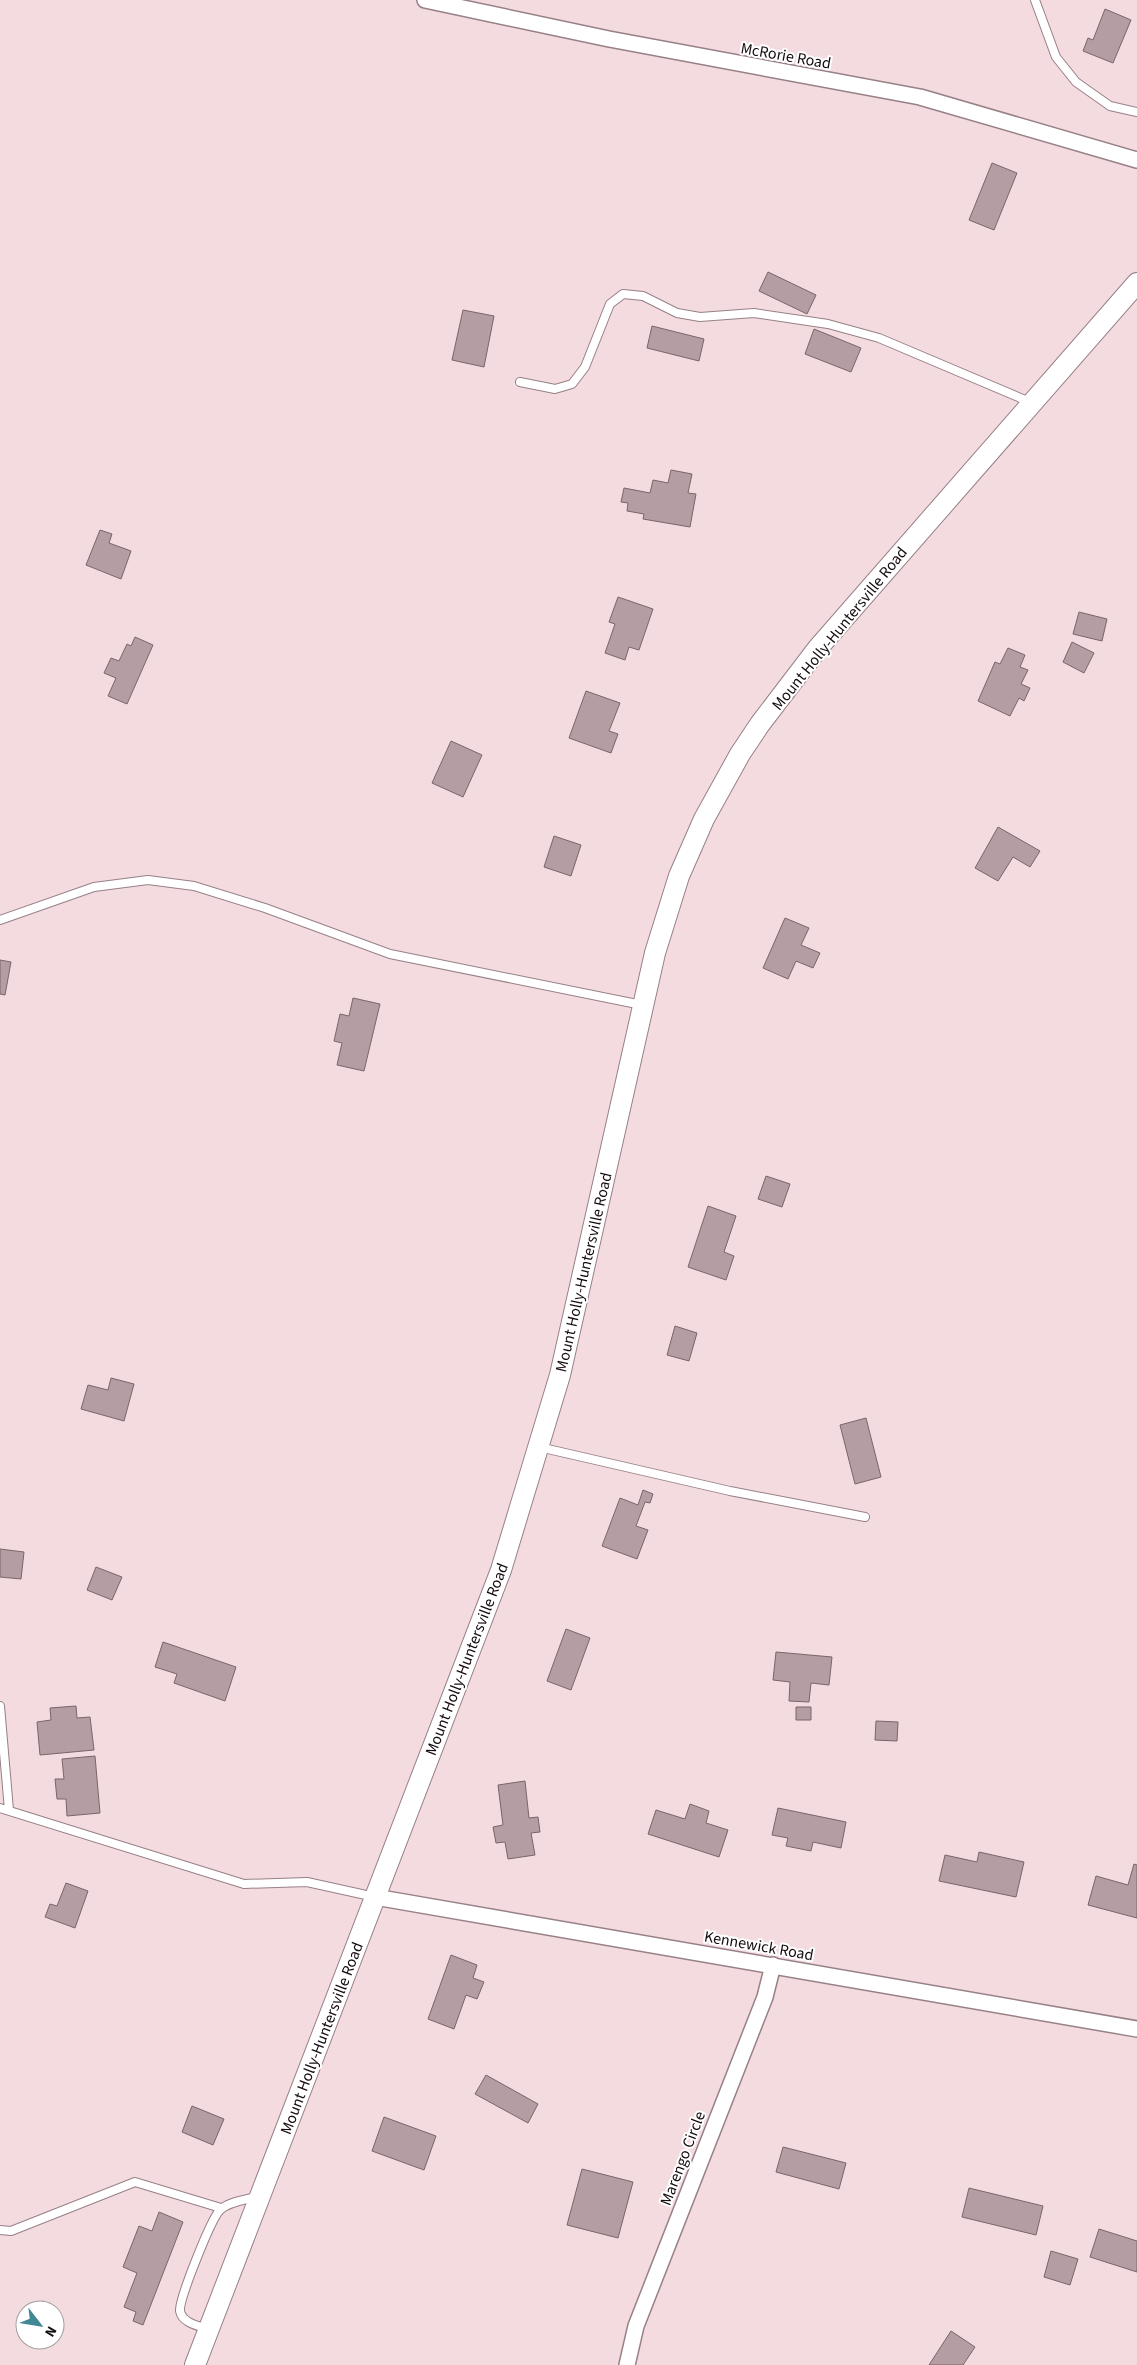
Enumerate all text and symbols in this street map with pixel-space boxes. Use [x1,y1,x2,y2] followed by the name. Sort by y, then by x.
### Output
[739,37,833,75] street label: McRorie Road
[767,542,913,715] street label: Mount Holly-Huntersville Road
[550,1170,618,1374] street label: Mount Holly-Huntersville Road
[420,1560,514,1759] street label: Mount Holly-Huntersville Road
[702,1926,815,1966] street label: Kennewick Road
[275,1939,369,2138] street label: Mount Holly-Huntersville Road
[655,2108,711,2209] street label: Marengo Circle
[15,2300,65,2350] north arrow
[39,2322,61,2340] text: N

